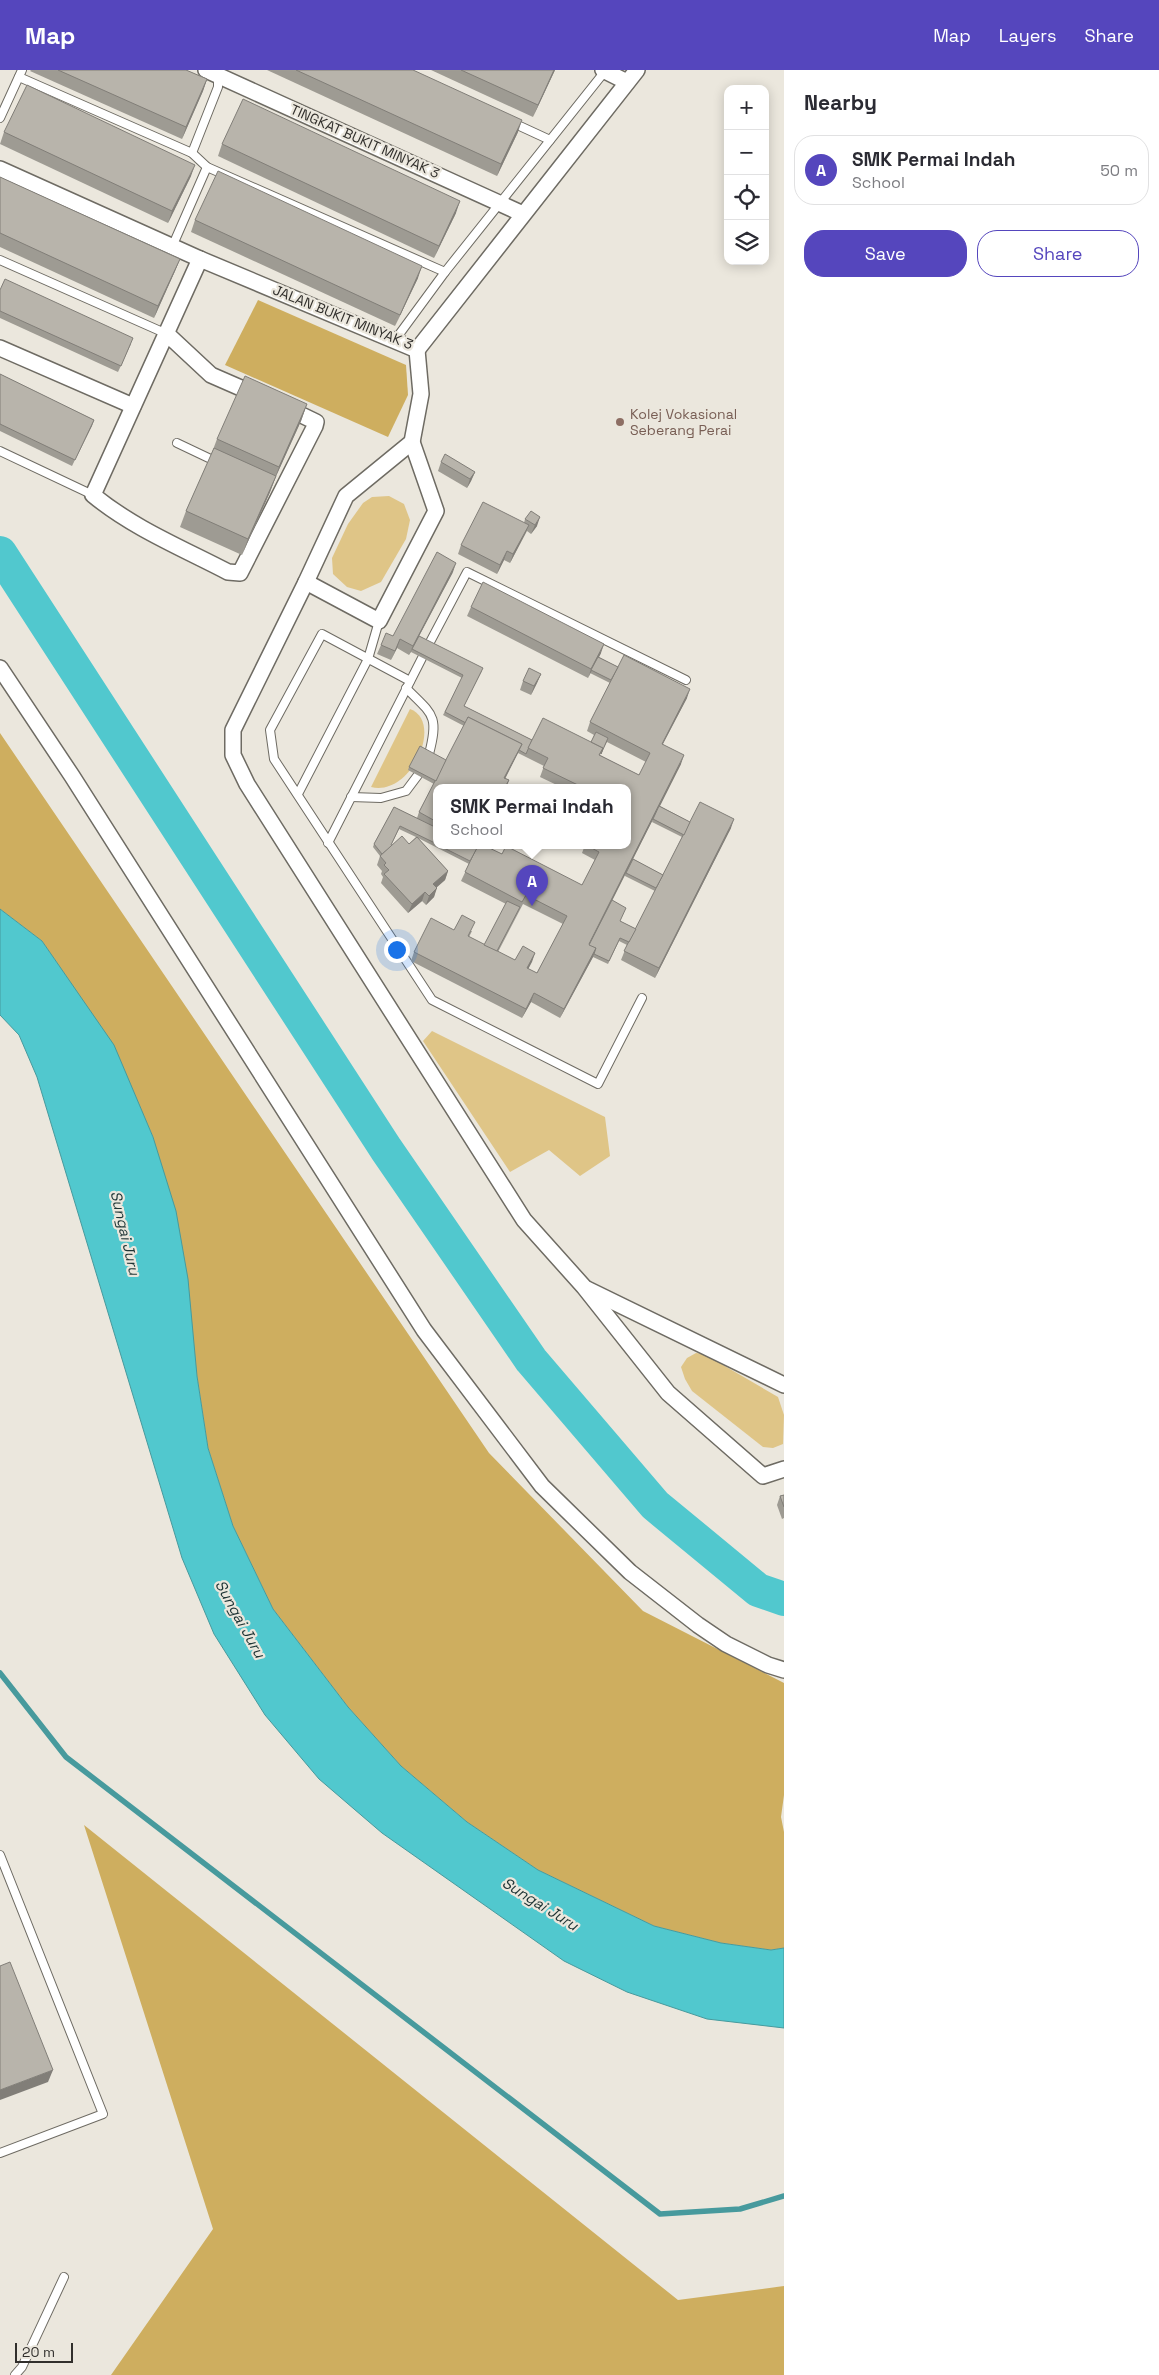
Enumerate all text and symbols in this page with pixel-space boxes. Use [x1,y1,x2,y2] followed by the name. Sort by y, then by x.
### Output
[25,20,75,51] text: Map
[933,24,971,47] text: Map
[999,24,1056,47] text: Layers
[1084,24,1134,47] text: Share
[724,85,769,265] map controls
[724,85,769,130] button: +
[804,89,877,116] text: Nearby
[287,100,443,182] street label: TINGKAT BUKIT MINYAK 3
[724,130,769,175] button: −
[852,147,1015,172] text: SMK Permai Indah
[816,160,826,181] text: A
[1100,160,1138,181] text: 50 m
[852,172,905,193] text: School
[724,175,769,220] button: locate
[724,220,769,265] button: layers
[804,230,967,277] button: Save
[977,230,1139,277] button: Share
[270,281,416,353] street label: JALAN BUKIT MINYAK 3
[630,405,737,439] place label: Kolej Vokasional Seberang Perai
[614,416,626,428] marker: Kolej Vokasional Seberang Perai
[433,784,631,849] popup
[450,794,614,819] text: SMK Permai Indah
[450,819,503,840] text: School
[516,865,548,906] pin: A
[384,937,410,963] your location
[107,1189,145,1278] water label: Sungai Juru
[211,1577,270,1662] water label: Sungai Juru
[499,1873,582,1935] water label: Sungai Juru
[15,2340,72,2363] scale bar
[22,2343,55,2361] text: 20 m

